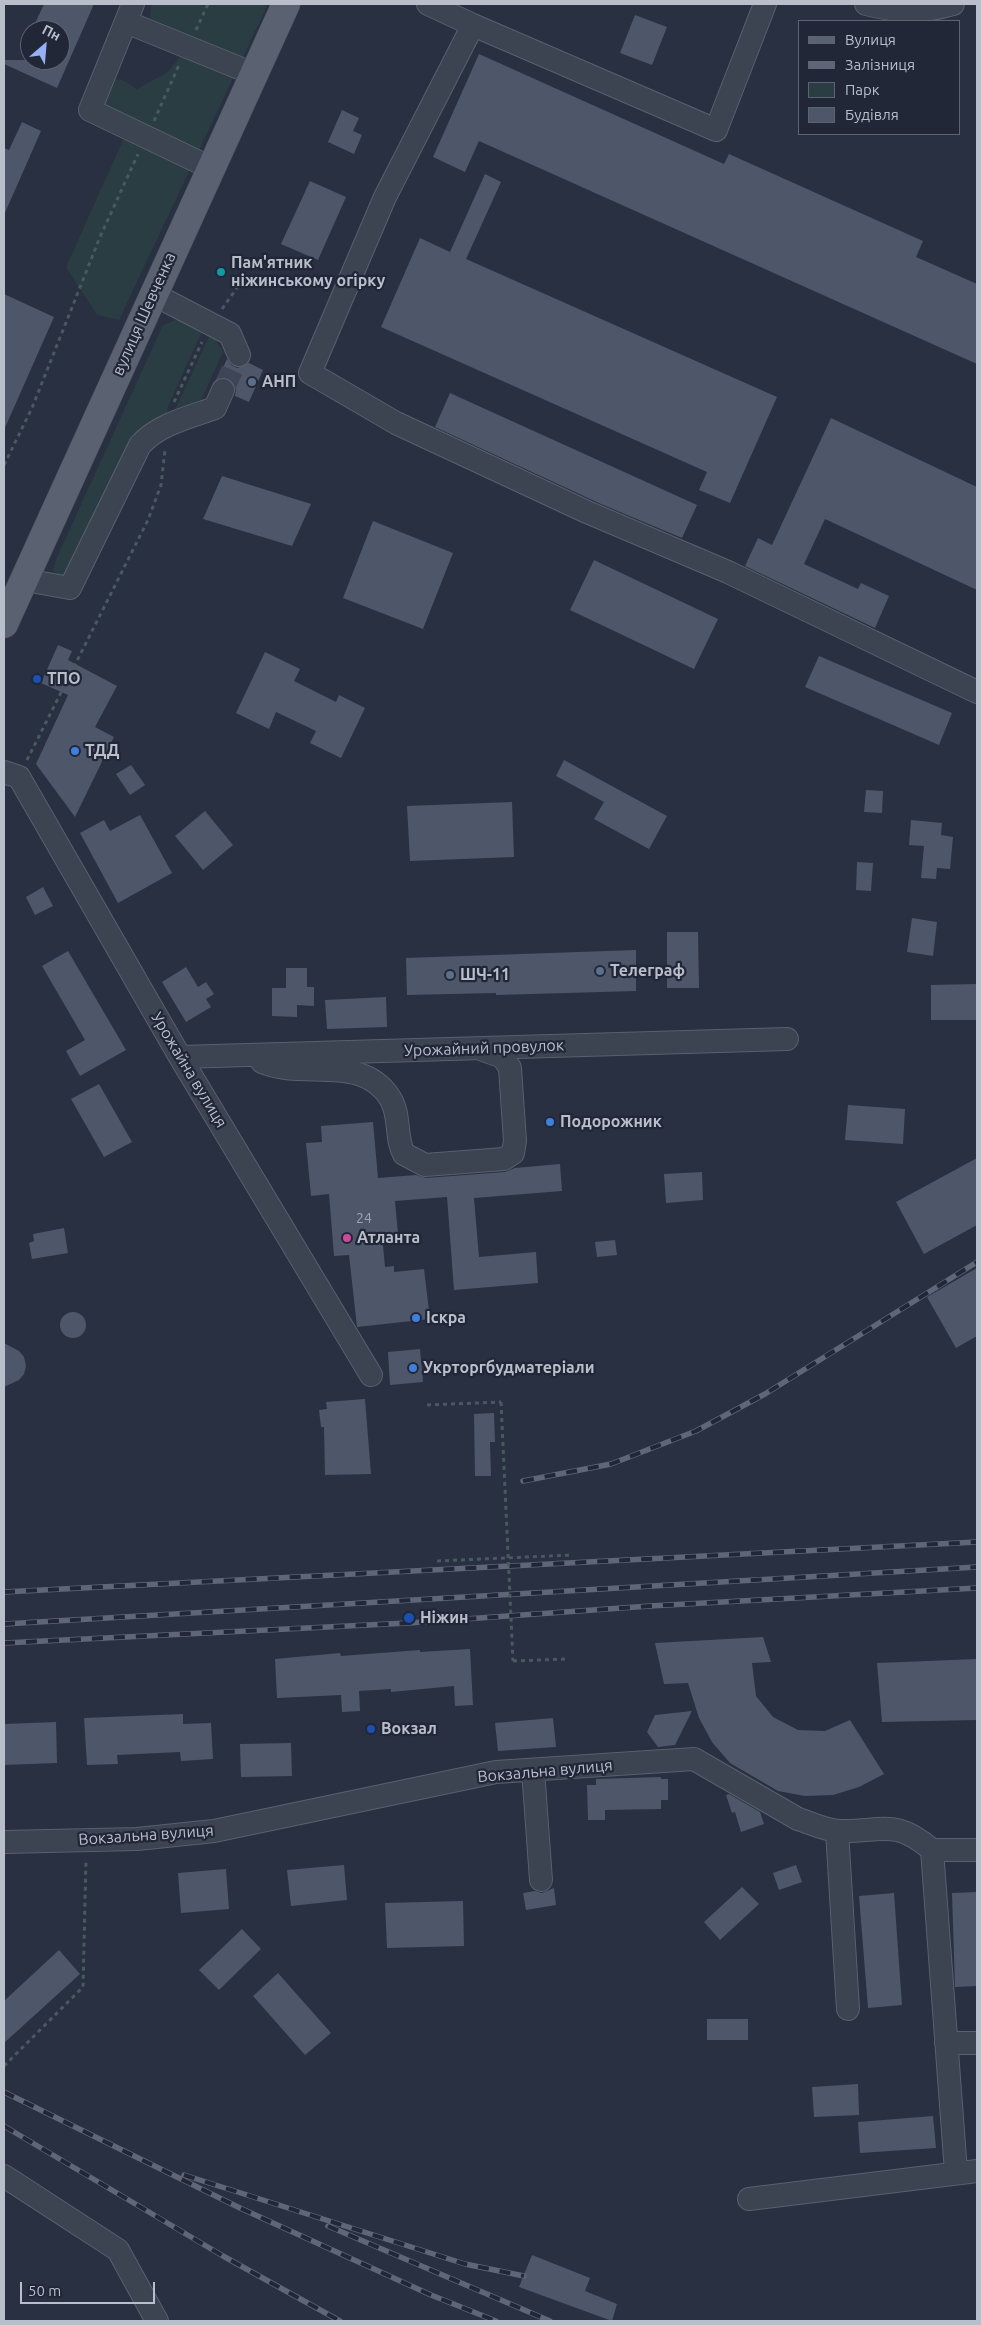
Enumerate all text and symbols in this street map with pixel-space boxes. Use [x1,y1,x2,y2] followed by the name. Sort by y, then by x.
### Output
[20,20,70,70] north arrow
[798,20,961,135] legend
[40,21,63,44] text: Пн
[845,31,896,48] text: Вулиця
[845,56,915,73] text: Залізниця
[845,81,880,98] text: Парк
[845,106,899,123] text: Будівля
[108,249,180,379] street label: вулиця Шевченка
[231,253,385,291] place label: Пам'ятник ніжинському огірку
[215,266,227,278] marker: Пам'ятник ніжинському огірку
[262,372,296,392] place label: АНП
[246,376,258,388] marker: АНП
[47,669,81,689] place label: ТПО
[31,673,43,685] marker: ТПО
[85,741,119,761] place label: ТДД
[69,745,81,757] marker: ТДД
[610,961,685,981] place label: Телеграф
[460,965,510,985] place label: ШЧ-11
[594,965,606,977] marker: Телеграф
[444,969,456,981] marker: ШЧ-11
[147,1009,231,1131] street label: Урожайна вулиця
[404,1036,564,1060] street label: Урожайний провулок
[560,1112,662,1132] place label: Подорожник
[544,1116,556,1128] marker: Подорожник
[356,1210,372,1226] house number: 24
[357,1228,420,1248] place label: Атланта
[341,1232,353,1244] marker: Атланта
[426,1308,466,1328] place label: Іскра
[410,1312,422,1324] marker: Іскра
[423,1358,594,1378] place label: Укрторгбудматеріали
[407,1362,419,1374] marker: Укрторгбудматеріали
[420,1608,468,1628] place label: Ніжин
[402,1611,416,1625] marker: Ніжин
[381,1719,437,1739] place label: Вокзал
[365,1723,377,1735] marker: Вокзал
[477,1756,613,1786] street label: Вокзальна вулиця
[78,1821,214,1849] street label: Вокзальна вулиця
[22,2272,158,2304] scale bar
[28,2282,61,2299] text: 50 m

